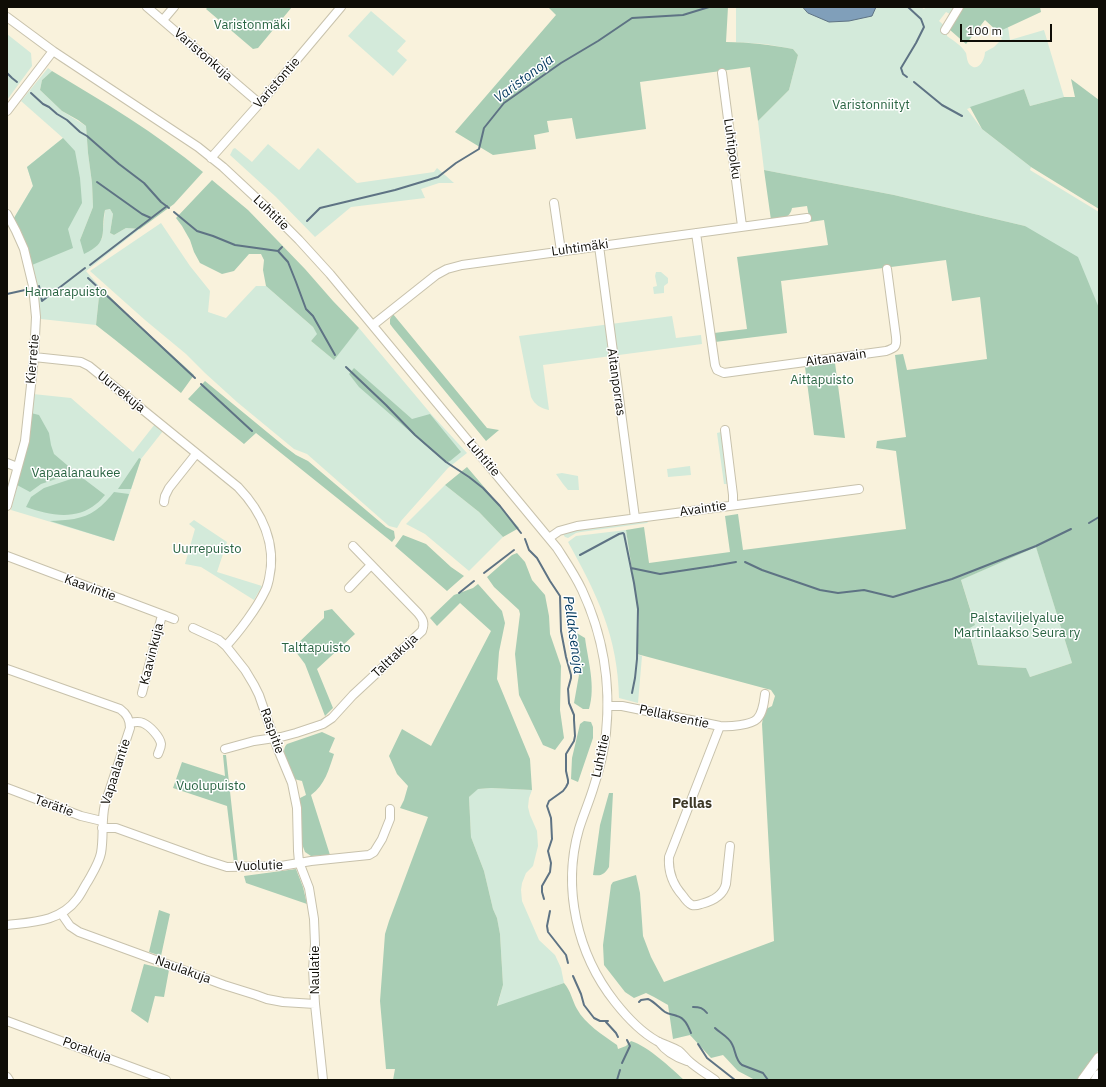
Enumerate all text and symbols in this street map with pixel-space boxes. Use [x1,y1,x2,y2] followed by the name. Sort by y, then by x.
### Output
[962,16,1054,42] scale bar
[214,17,290,33] park label: Varistonmäki
[967,23,1002,38] text: 100 m
[171,25,235,85] street label: Varistonkuja
[491,51,557,107] water label: Varistonoja
[250,54,304,112] street label: Varistontie
[832,97,910,113] park label: Varistonniityt
[720,118,744,180] street label: Luhtipolku
[250,192,292,234] street label: Luhtitie
[551,236,609,260] street label: Luhtimäki
[25,284,107,300] park label: Hamarapuisto
[23,333,43,385] street label: Kierretie
[805,346,867,370] street label: Aitanavain
[604,347,628,417] street label: Aitanporras
[94,368,148,416] street label: Uurrekuja
[790,372,854,388] park label: Aittapuisto
[463,436,503,480] street label: Luhtitie
[32,465,120,481] park label: Vapaalanaukee
[679,498,727,520] street label: Avaintie
[172,541,242,557] park label: Uurrepuisto
[62,571,118,605] street label: Kaavintie
[559,595,587,675] water label: Pellaksenoja
[954,610,1080,641] park label: Palstaviljelyalue Martinlaakso Seura ry
[137,621,167,687] street label: Kaavinkuja
[369,631,421,681] street label: Talttakuja
[281,640,351,656] park label: Talttapuisto
[638,702,710,732] street label: Pellaksentie
[257,706,287,756] street label: Raspitie
[589,733,613,779] street label: Luhtitie
[98,737,134,807] street label: Vapaalantie
[176,778,246,794] park label: Vuolupuisto
[32,792,76,820] street label: Terätie
[672,796,712,812] district label: Pellas
[235,857,283,875] street label: Vuolutie
[307,946,323,994] street label: Naulatie
[153,953,213,987] street label: Naulakuja
[60,1034,114,1066] street label: Porakuja

